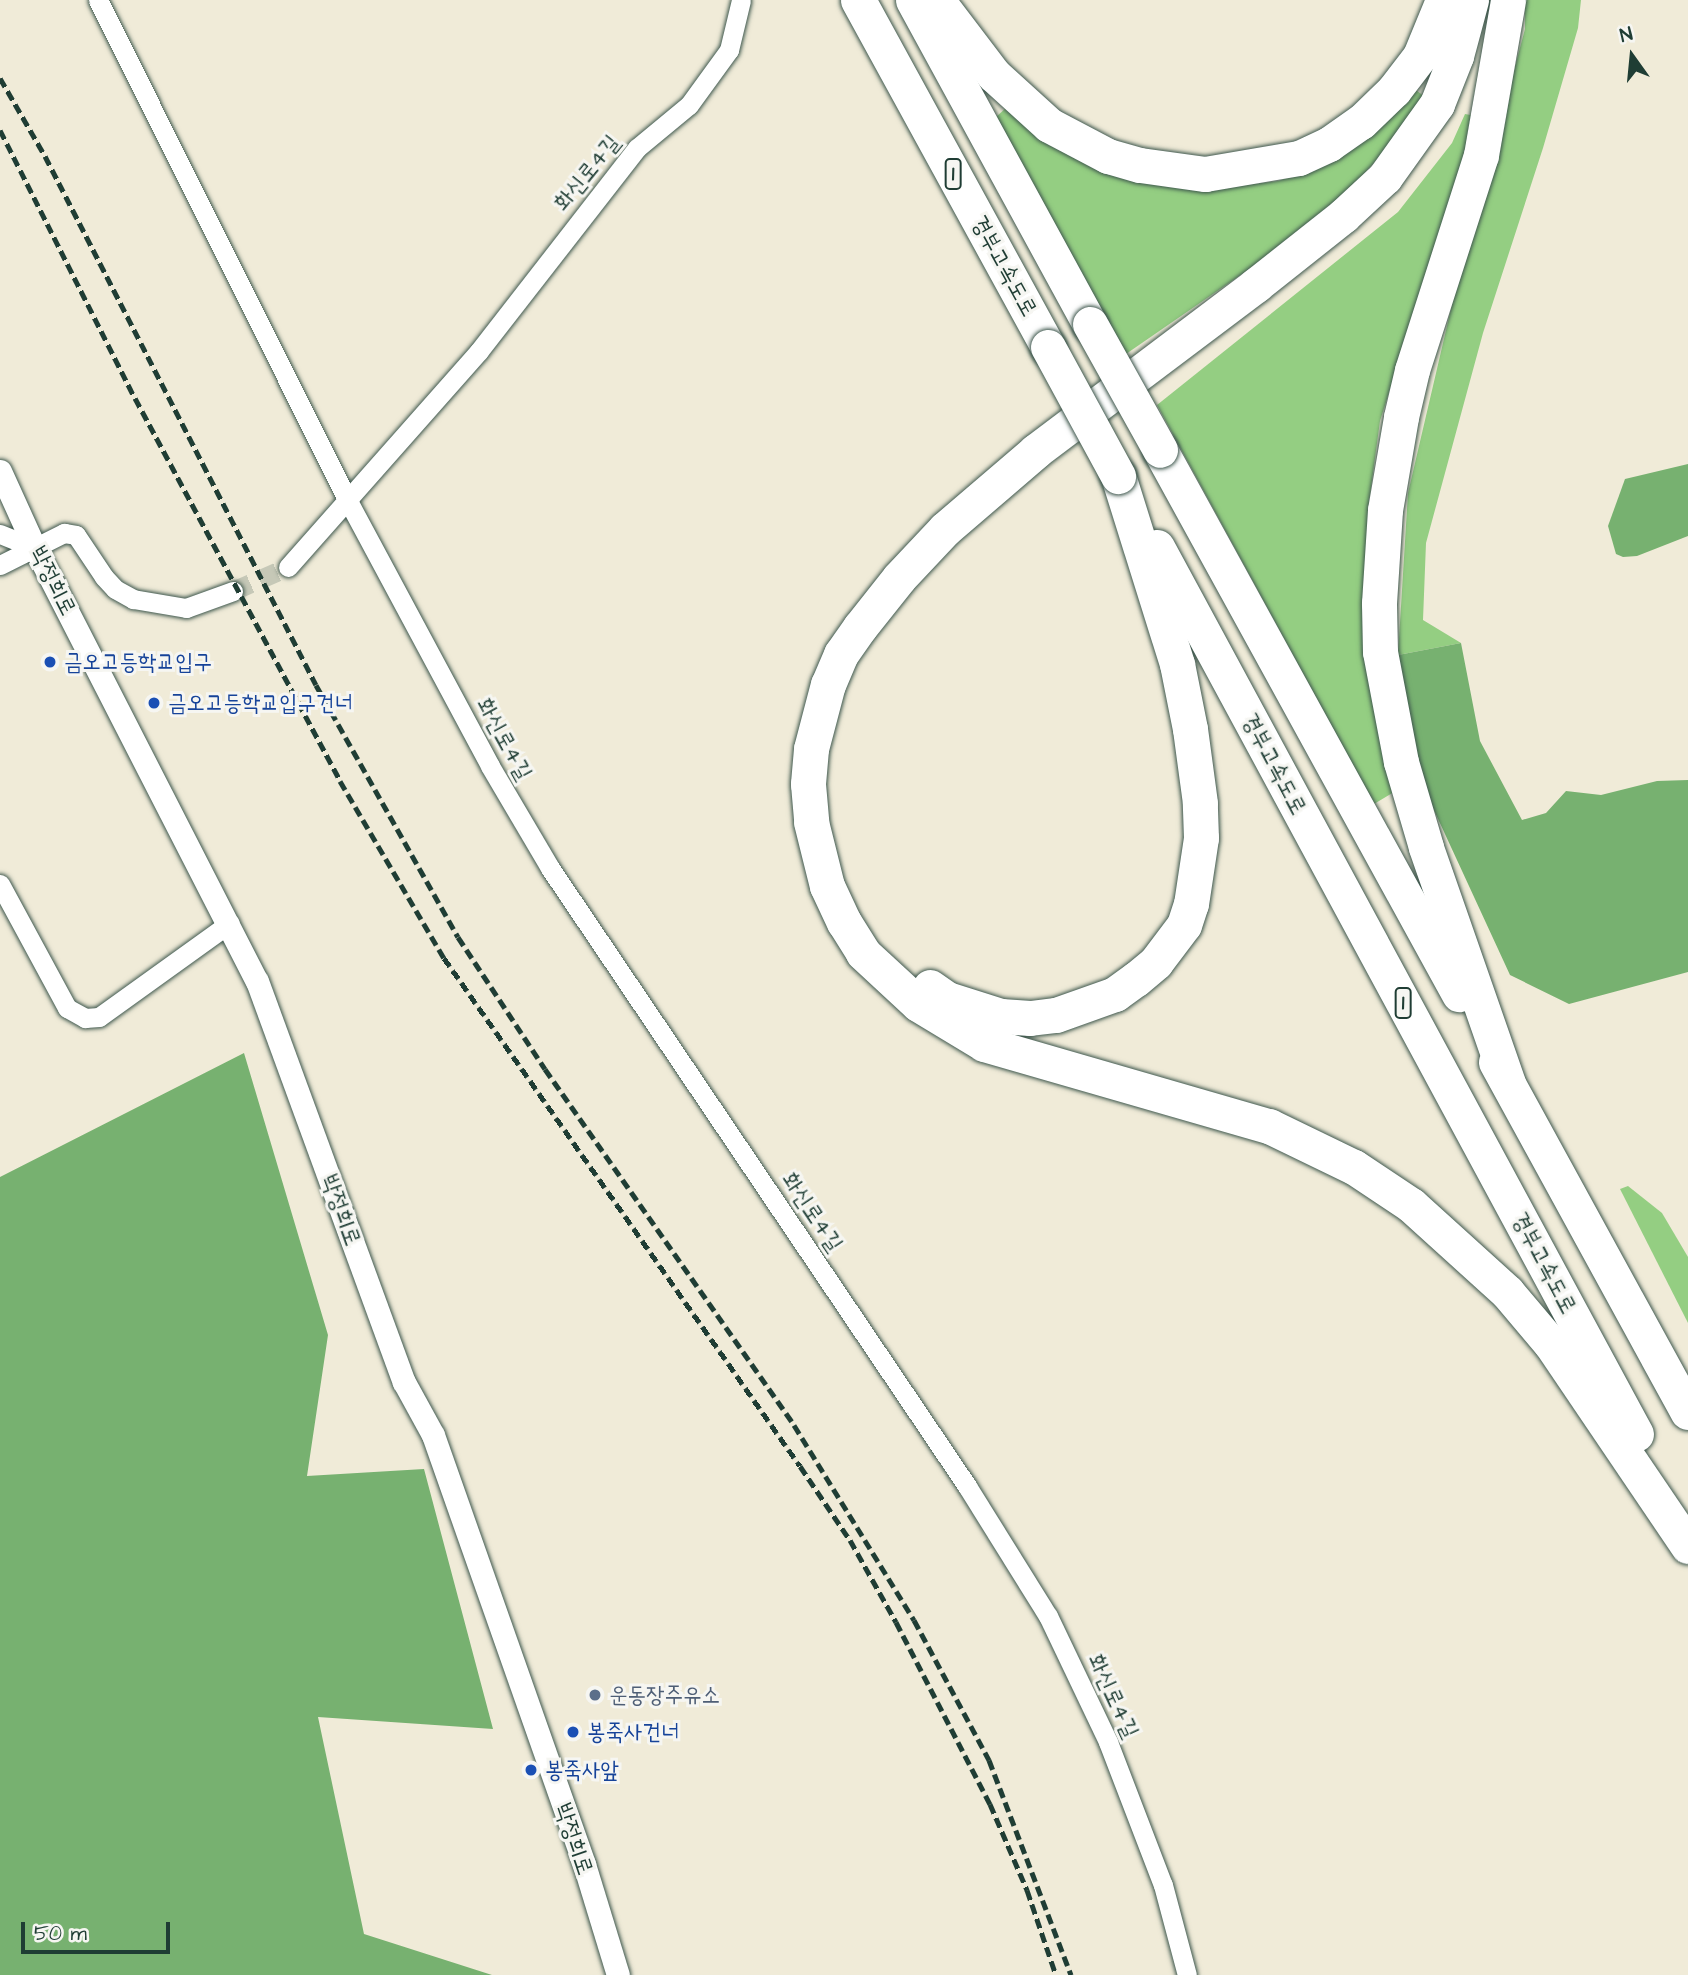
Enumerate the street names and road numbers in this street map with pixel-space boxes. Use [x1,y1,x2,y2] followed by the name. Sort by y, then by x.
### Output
[548,129,626,217] street label: 화신로4길
[944,156,962,192] road number: 1
[965,211,1043,321] street label: 경부고속도로
[24,542,82,620] street label: 박정희로
[470,693,538,785] street label: 화신로4길
[1236,708,1312,820] street label: 경부고속도로
[1394,986,1412,1020] road number: 1
[775,1167,849,1257] street label: 화신로4길
[315,1170,367,1250] street label: 박정희로
[1506,1207,1582,1319] street label: 경부고속도로
[1082,1650,1144,1742] street label: 화신로4길
[549,1800,599,1878] street label: 박정희로

